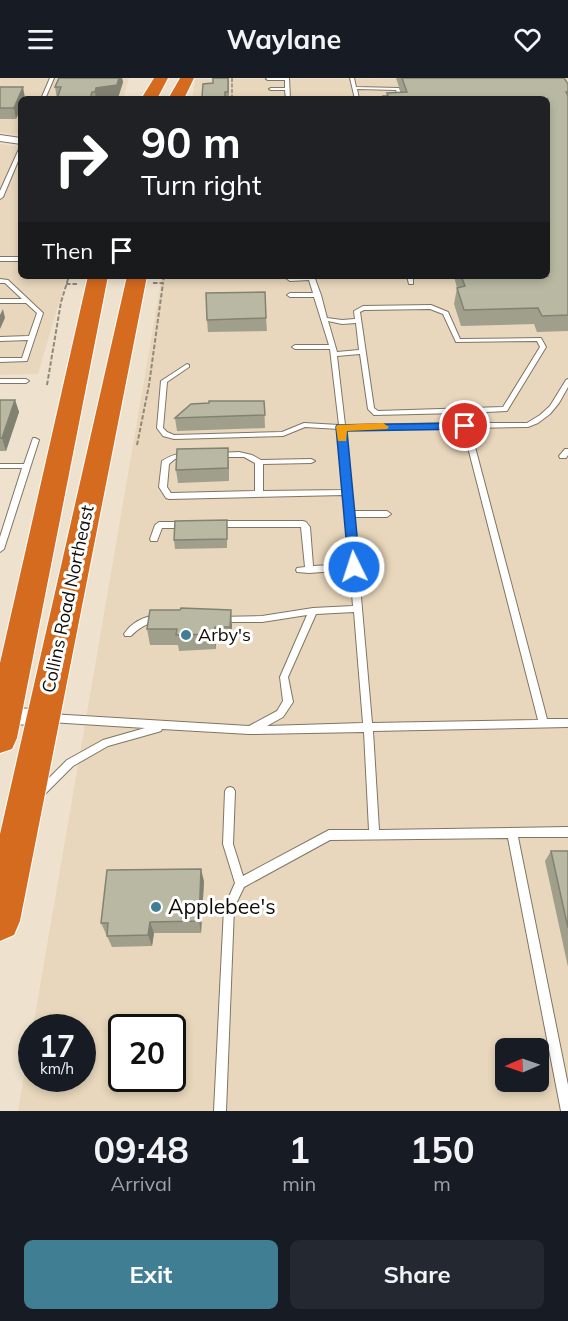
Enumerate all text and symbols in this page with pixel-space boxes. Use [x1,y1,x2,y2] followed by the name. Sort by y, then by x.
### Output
[227,22,341,56] text: Waylane
[24,23,57,56] icon: menu
[511,23,544,56] icon: heart
[141,116,241,169] text: 90 m
[42,120,120,198] icon: right
[141,168,261,202] text: Turn right
[105,234,138,267] icon: arrive
[42,237,93,265] text: Then
[439,400,490,451] pin
[448,409,481,442] icon: arrive
[36,503,99,695] street label: Collins Road Northeast
[322,535,386,599] position arrow
[198,623,251,646] place label: Arby's
[179,628,193,642] marker: Arby's
[168,893,276,919] place label: Applebee's
[149,900,163,914] marker: Applebee's
[108,1014,186,1092] speed limit sign: 20
[39,1027,75,1065] text: 17
[495,1038,549,1092] north arrow
[495,1038,549,1092] map controls
[40,1059,74,1078] text: km/h
[93,1127,189,1172] text: 09:48
[288,1127,310,1172] text: 1
[410,1127,475,1172] text: 150
[111,1171,172,1196] text: Arrival
[282,1171,316,1196] text: min
[433,1171,451,1196] text: m
[24,1240,278,1309] button: Exit
[290,1240,544,1309] button: Share

